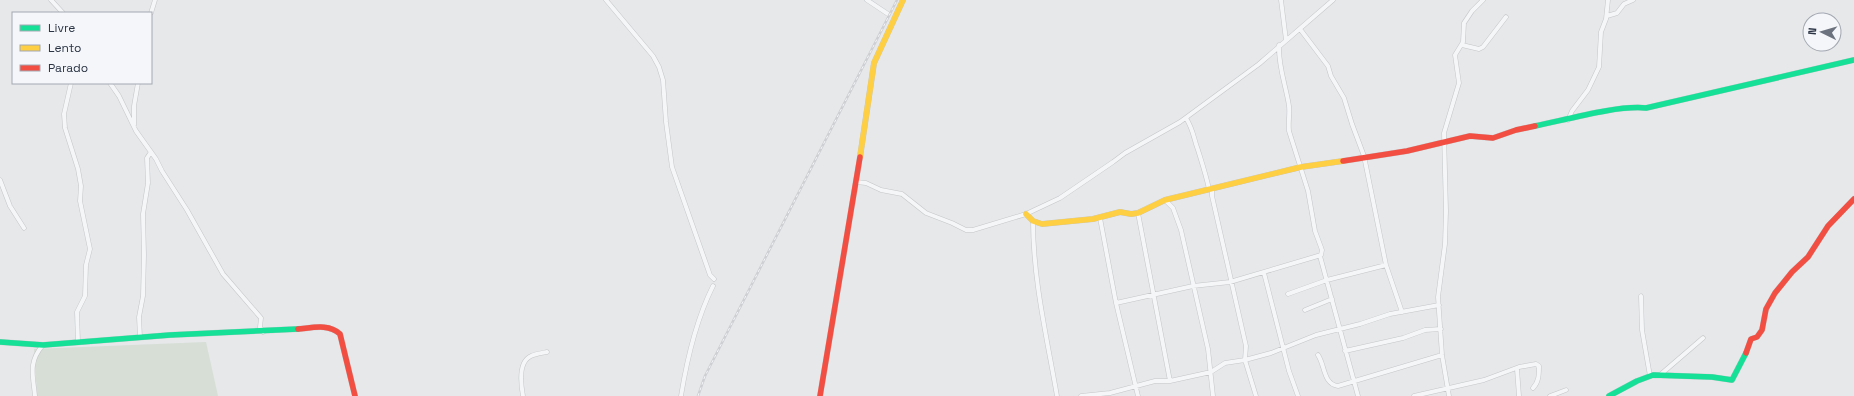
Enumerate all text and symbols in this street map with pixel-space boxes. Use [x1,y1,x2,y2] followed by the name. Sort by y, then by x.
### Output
[12,12,152,84] legend
[1802,12,1842,52] north arrow
[48,20,75,36] text: Livre
[1805,27,1819,35] text: N
[48,40,82,56] text: Lento
[48,60,88,76] text: Parado

